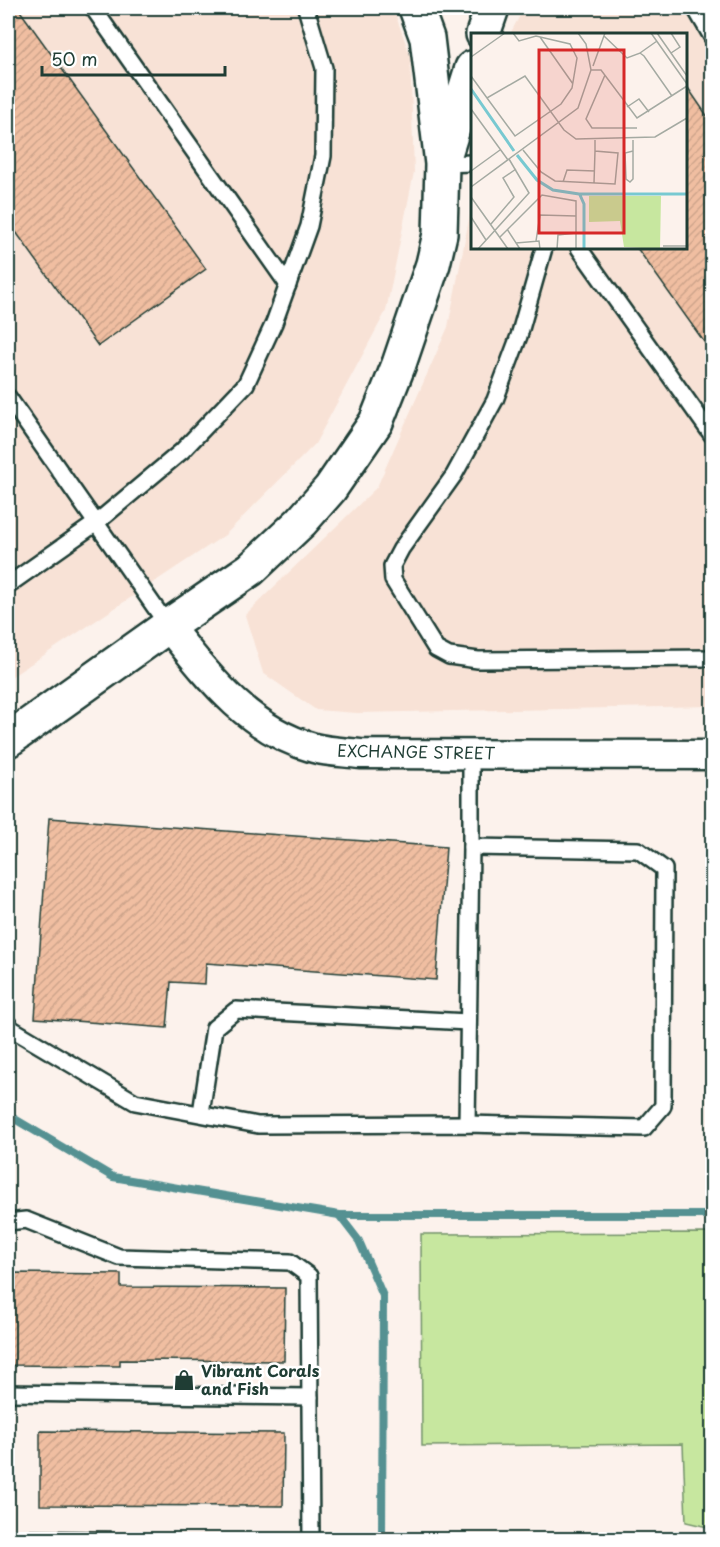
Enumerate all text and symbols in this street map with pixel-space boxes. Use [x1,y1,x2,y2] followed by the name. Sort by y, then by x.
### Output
[471,33,687,249] inset map
[42,39,225,77] scale bar
[51,45,98,72] text: 50 m
[337,738,495,764] street label: EXCHANGE STREET
[201,1358,320,1400] place label: Vibrant Corals and Fish
[172,1368,196,1392] shop icon: Vibrant Corals and Fish

